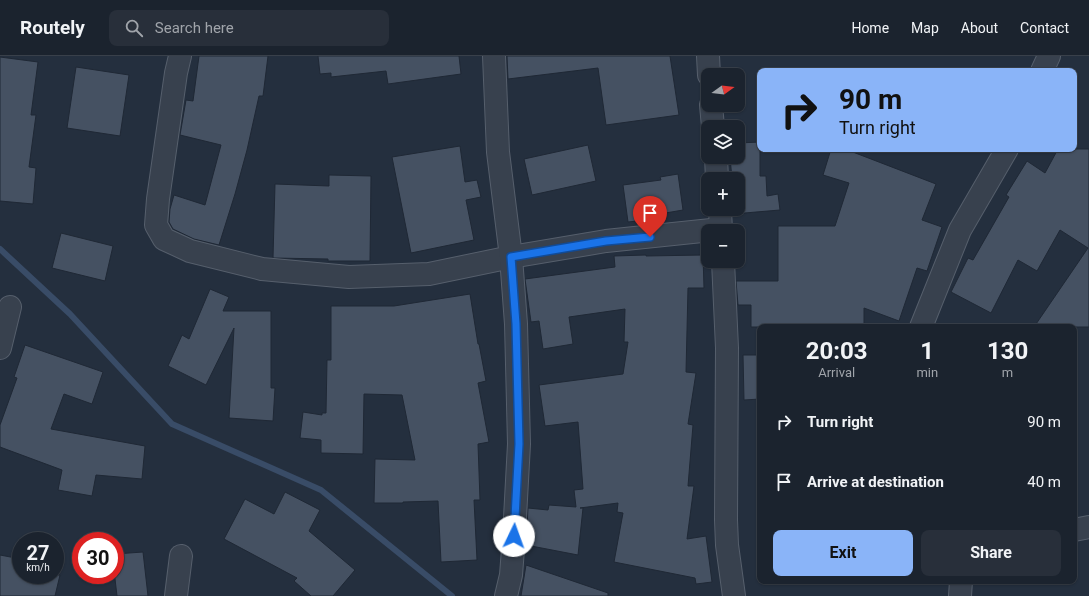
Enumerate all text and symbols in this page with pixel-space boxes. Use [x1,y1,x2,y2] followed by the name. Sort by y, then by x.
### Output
[109,10,389,46] search box
[20,16,85,39] text: Routely
[123,17,145,39] icon: search
[155,19,234,37] text: Search here
[851,20,889,36] text: Home
[911,20,939,36] text: Map
[961,20,998,36] text: About
[1020,20,1069,36] text: Contact
[701,68,745,112] north arrow
[701,68,745,268] map controls
[839,83,902,116] text: 90 m
[773,84,825,136] icon: right
[839,117,916,138] text: Turn right
[701,120,745,164] button: layers
[701,172,745,216] button: +
[633,196,667,237] pin
[639,202,661,224] icon: arrive
[701,224,745,268] button: −
[806,337,868,365] text: 20:03
[920,337,934,365] text: 1
[987,337,1028,365] text: 130
[818,365,855,380] text: Arrival
[916,365,938,380] text: min
[1002,365,1013,380] text: m
[773,411,795,433] icon: right
[807,413,873,431] text: Turn right
[1027,413,1061,431] text: 90 m
[773,471,795,493] icon: arrive
[807,473,944,491] text: Arrive at destination
[1027,473,1061,491] text: 40 m
[493,515,535,557] position arrow
[773,530,913,576] button: Exit
[921,530,1061,576] button: Share
[72,532,124,584] speed limit sign: 30
[27,541,49,565] text: 27
[26,562,50,573] text: km/h

